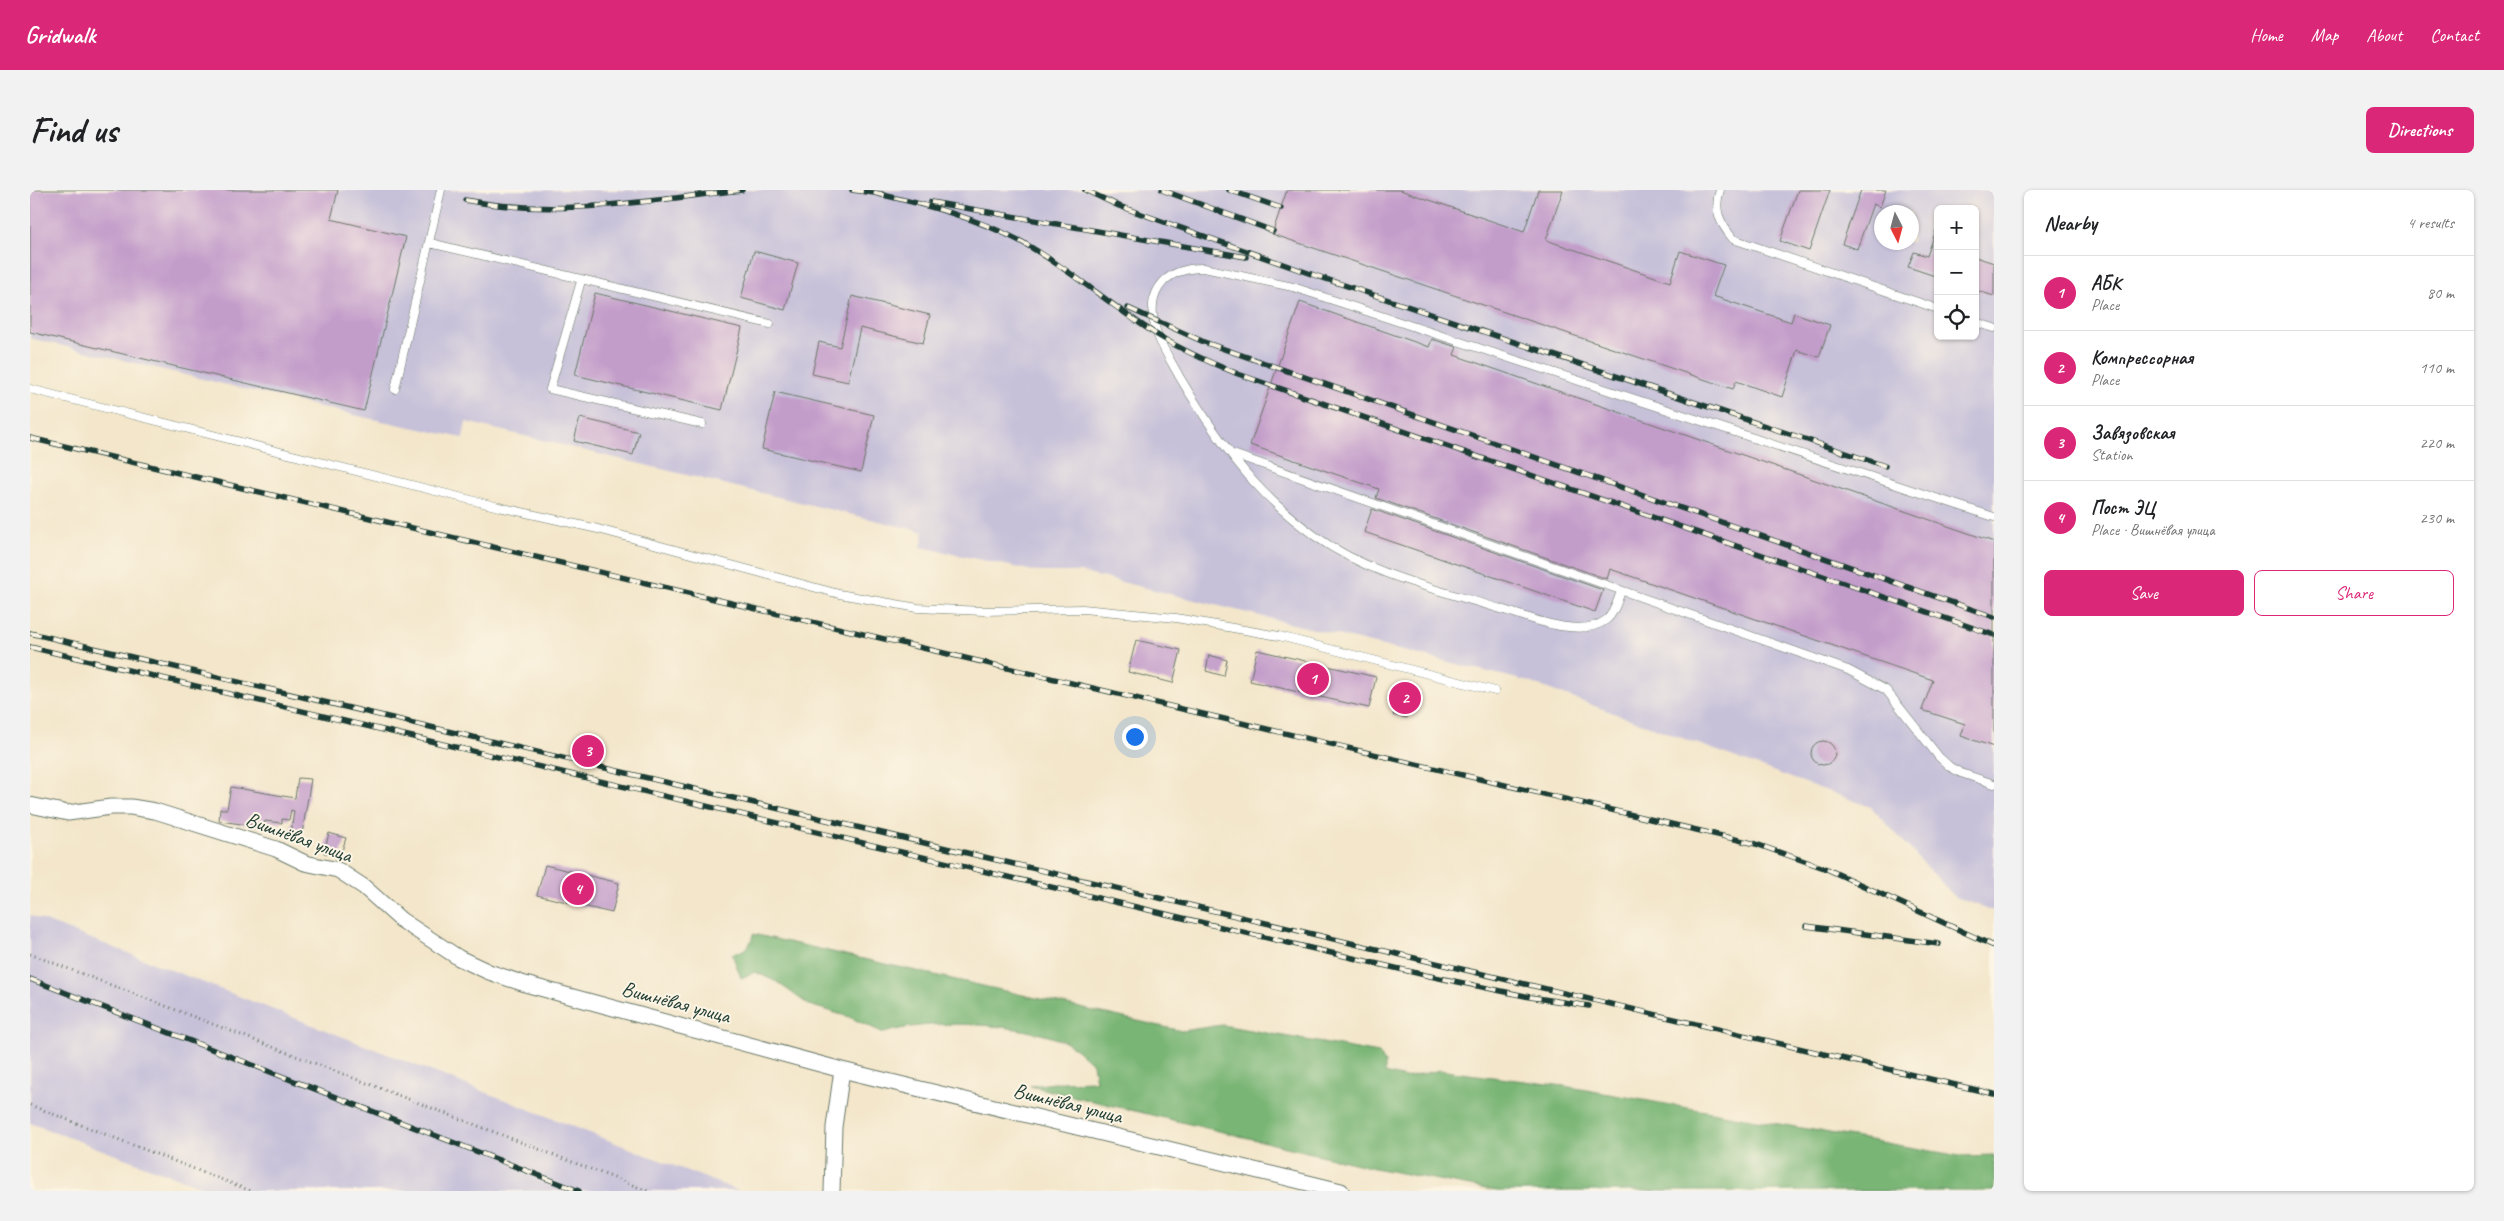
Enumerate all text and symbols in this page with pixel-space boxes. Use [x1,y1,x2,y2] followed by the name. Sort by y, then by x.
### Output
[25,20,95,50] text: Gridwalk
[2250,24,2283,46] text: Home
[2311,24,2338,46] text: Map
[2366,24,2402,46] text: About
[2430,24,2479,46] text: Contact
[2366,107,2474,153] button: Directions
[30,108,117,153] text: Find us
[1874,205,1919,250] north arrow
[1934,205,1979,340] map controls
[1934,205,1979,250] button: +
[2044,210,2097,236] text: Nearby
[2407,213,2454,233] text: 4 results
[1934,250,1979,295] button: −
[2091,271,2121,295] text: АБК
[2056,283,2064,303] text: 1
[2427,283,2454,303] text: 80 m
[1934,295,1979,340] button: locate
[2091,295,2119,315] text: Place
[2091,346,2193,370] text: Компрессорная
[2056,358,2064,378] text: 2
[2420,358,2454,378] text: 110 m
[2091,370,2119,390] text: Place
[2091,421,2174,445] text: Завязовская
[2056,433,2064,453] text: 3
[2420,433,2454,453] text: 220 m
[2091,445,2133,465] text: Station
[2091,496,2155,520] text: Пост ЭЦ
[2056,508,2064,528] text: 4
[2420,508,2454,528] text: 230 m
[2091,520,2215,540] text: Place · Вишнёвая улица
[2044,570,2244,616] button: Save
[2254,570,2454,616] button: Share
[1297,660,1329,698] pin: 1
[1389,679,1421,717] pin: 2
[1122,724,1148,750] your location
[572,732,604,770] pin: 3
[242,806,357,869] street label: Вишнёвая улица
[562,870,594,908] pin: 4
[619,975,735,1029] street label: Вишнёвая улица
[1011,1077,1127,1129] street label: Вишнёвая улица

